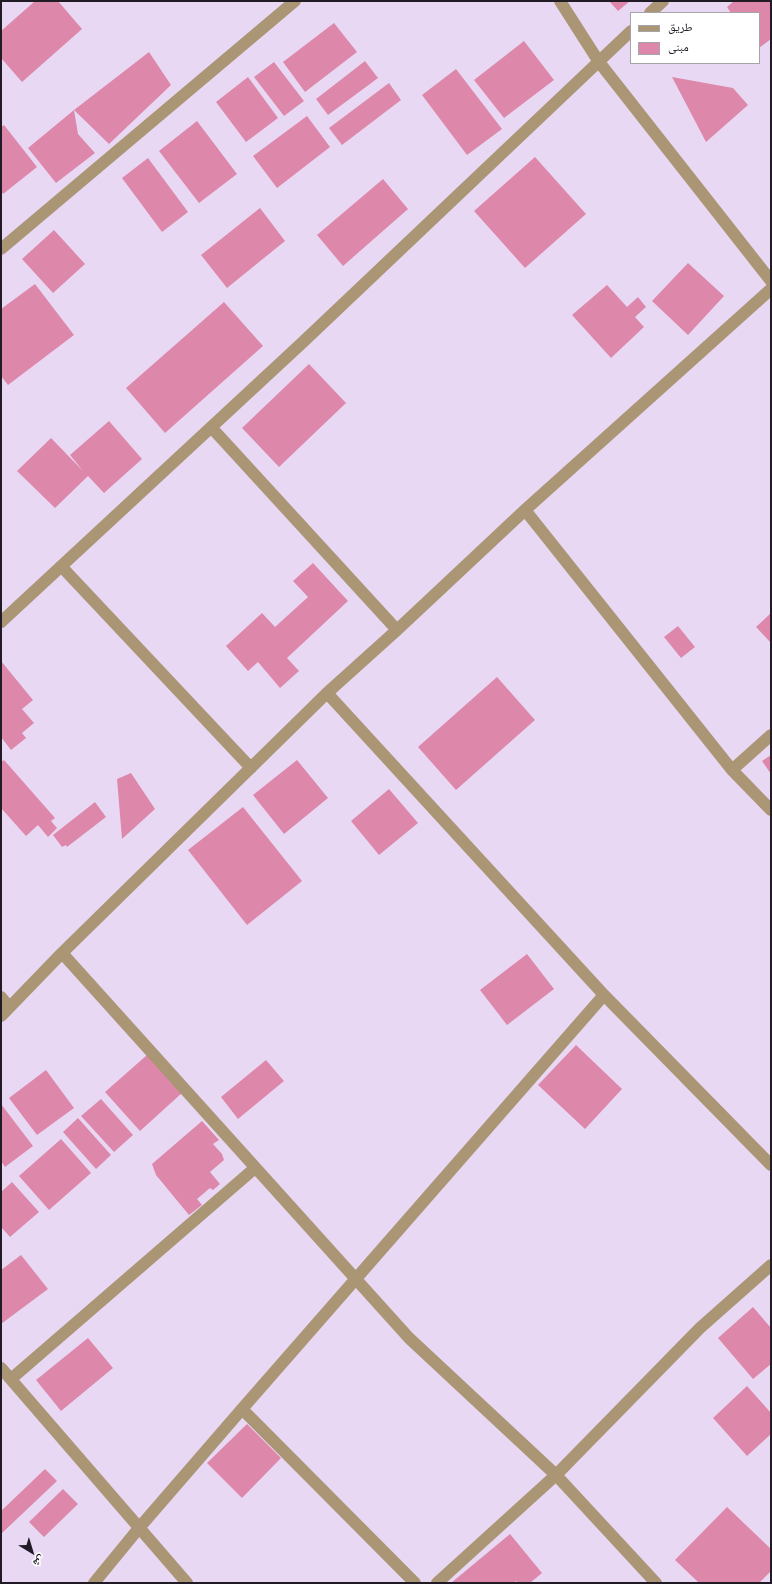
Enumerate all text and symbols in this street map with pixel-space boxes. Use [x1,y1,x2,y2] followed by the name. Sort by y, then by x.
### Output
[630,12,760,64] legend
[668,19,693,35] text: طريق
[668,39,689,55] text: مبنى
[12,1532,52,1572] north arrow
[30,1552,48,1571] text: ش

